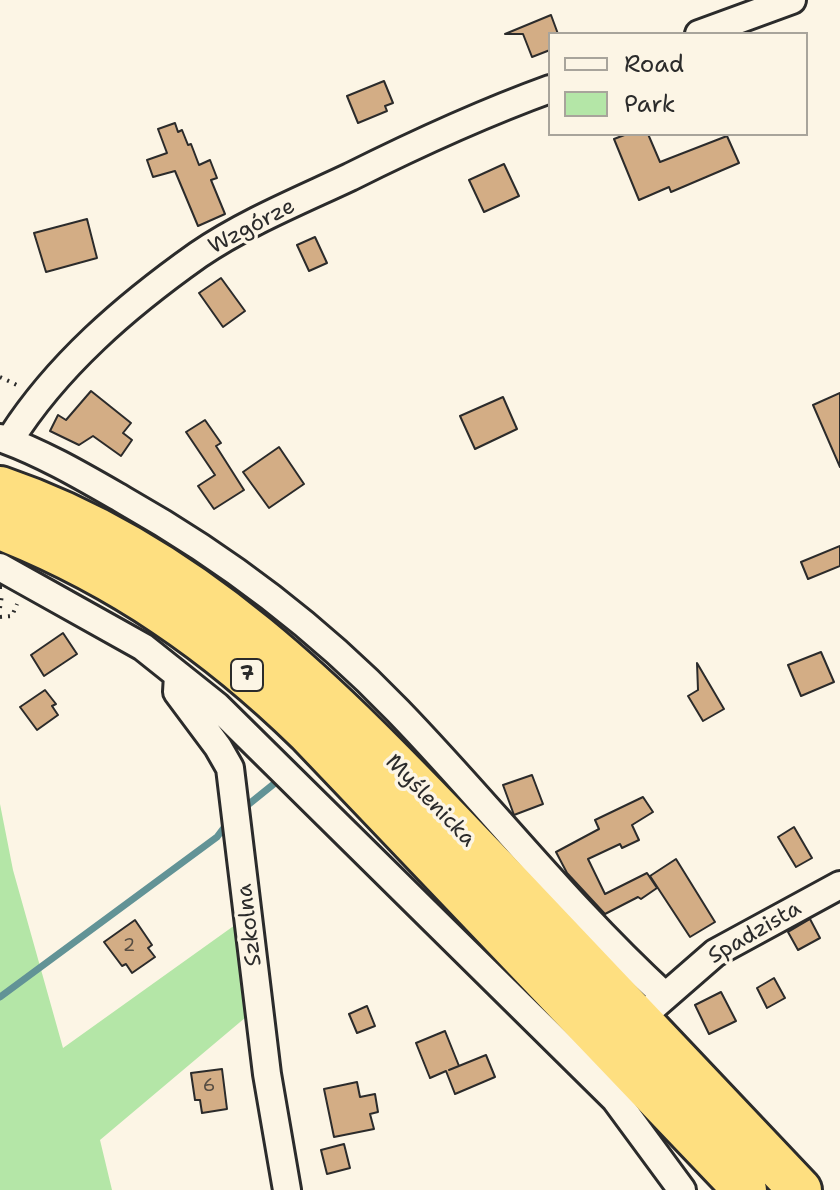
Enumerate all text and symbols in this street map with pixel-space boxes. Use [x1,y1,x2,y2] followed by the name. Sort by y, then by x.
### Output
[548,32,808,136] legend
[624,48,684,80] text: Road
[624,88,676,120] text: Park
[204,193,300,261] street label: Wzgórze
[231,659,263,691] road number: 7
[379,749,481,853] street label: Myślenicka
[232,882,268,968] street label: Szkolna
[704,896,806,970] street label: Spadzista
[123,935,135,957] house number: 2
[203,1075,215,1097] house number: 6

